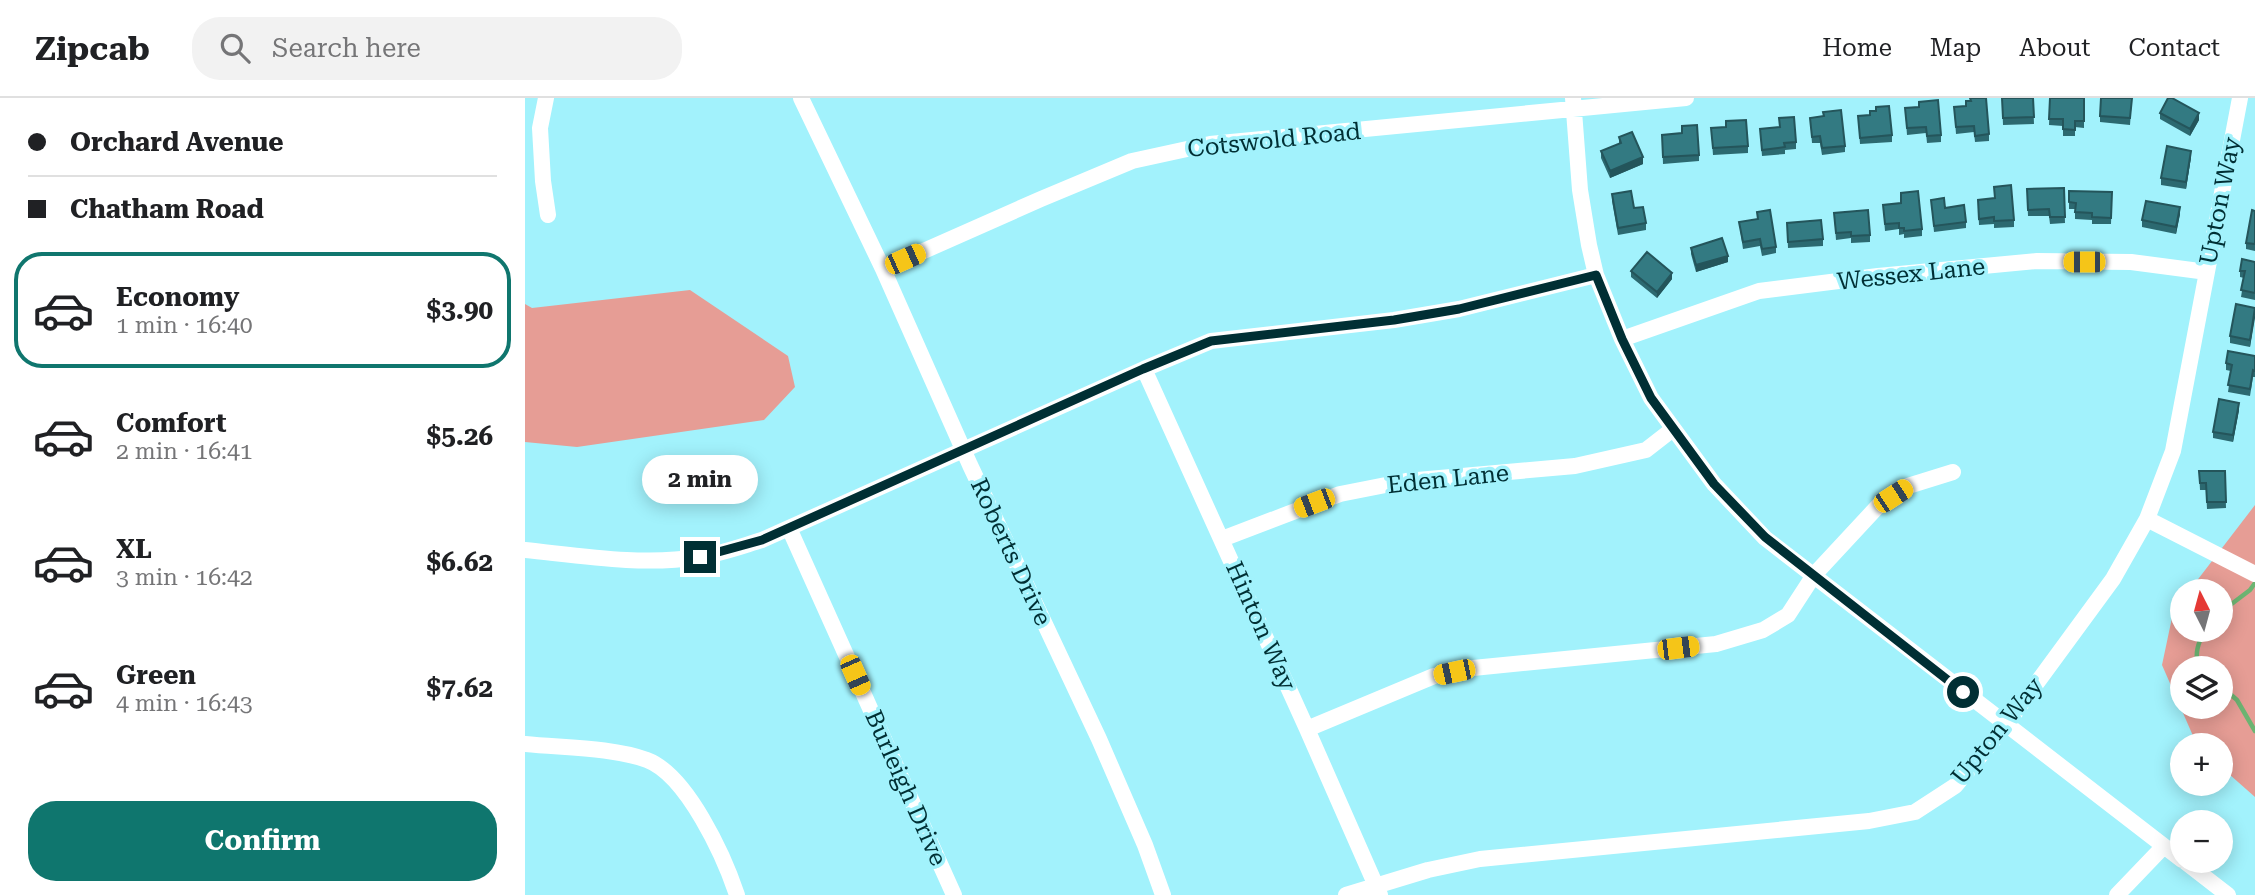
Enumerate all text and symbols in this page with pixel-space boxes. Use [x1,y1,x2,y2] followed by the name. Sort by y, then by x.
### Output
[192,17,682,80] search box
[35,29,150,68] text: Zipcab
[216,29,254,67] icon: search
[272,33,421,63] text: Search here
[1822,34,1892,62] text: Home
[1930,34,1981,62] text: Map
[2019,34,2090,62] text: About
[2128,34,2220,62] text: Contact
[1186,117,1362,163] street label: Cotswold Road
[70,127,284,157] text: Orchard Avenue
[2194,134,2246,267] street label: Upton Way
[70,194,264,224] text: Chatham Road
[882,241,929,277] car
[1836,252,1986,296] street label: Wessex Lane
[2064,252,2106,273] car
[32,279,95,342] icon: car
[116,282,239,312] text: Economy
[427,295,493,325] text: $3.90
[116,312,253,339] text: 1 min · 16:40
[32,405,95,468] icon: car
[116,408,226,438] text: Comfort
[427,421,493,451] text: $5.26
[116,438,253,465] text: 2 min · 16:41
[642,456,758,504] callout: 2 min
[1386,459,1510,499] street label: Eden Lane
[668,466,732,493] text: 2 min
[965,474,1057,630] street label: Roberts Drive
[1870,476,1917,516] car
[1291,486,1338,520] car
[32,531,95,594] icon: car
[116,534,152,564] text: XL
[684,541,716,573] route end
[427,547,493,577] text: $6.62
[1220,557,1302,696] street label: Hinton Way
[116,564,253,591] text: 3 min · 16:42
[2170,579,2233,642] north arrow
[2170,579,2233,873] map controls
[1656,635,1701,661] car
[837,652,874,698] car
[2170,656,2233,719] button: layers
[32,657,95,720] icon: car
[1432,657,1477,687] car
[116,660,196,690] text: Green
[1945,671,2049,790] street label: Upton Way
[427,673,493,703] text: $7.62
[1947,676,1979,708] route start
[116,690,253,717] text: 4 min · 16:43
[859,706,953,870] street label: Burleigh Drive
[2170,733,2233,796] button: +
[28,801,497,881] button: Confirm
[2170,810,2233,873] button: −

